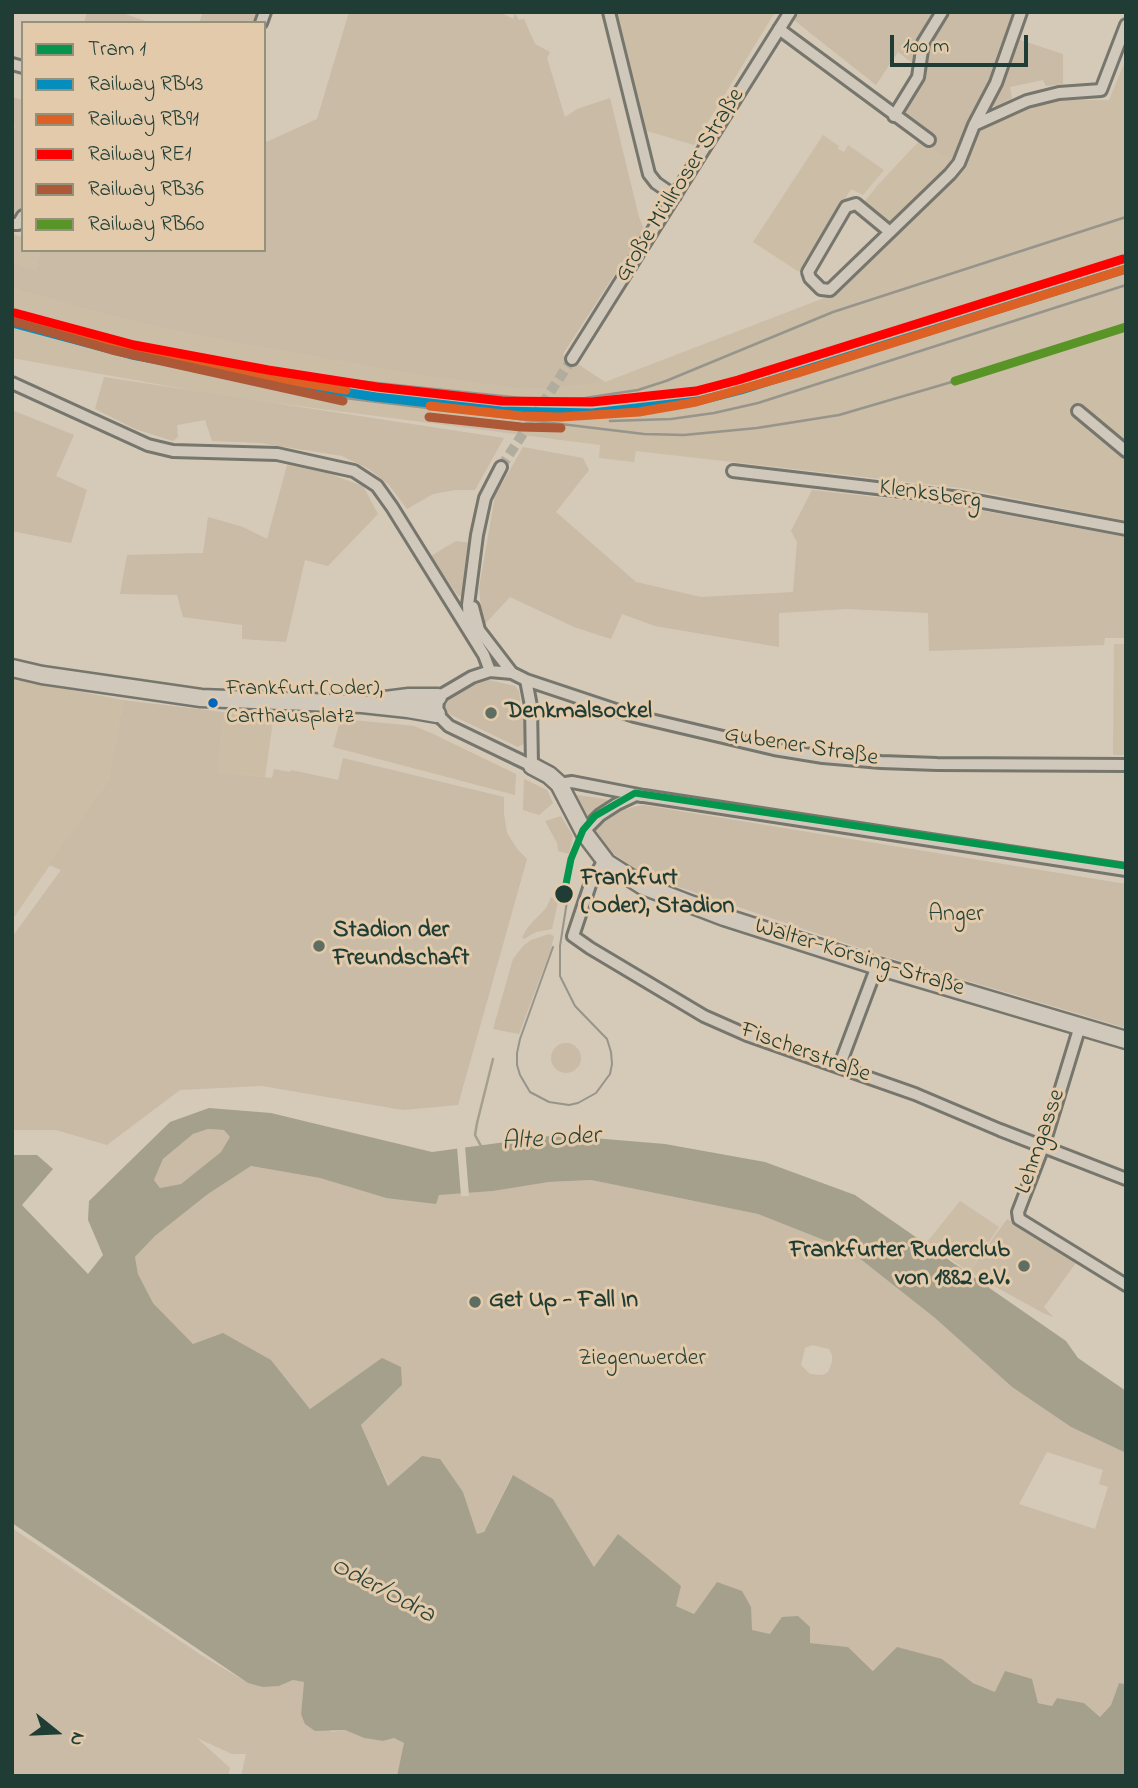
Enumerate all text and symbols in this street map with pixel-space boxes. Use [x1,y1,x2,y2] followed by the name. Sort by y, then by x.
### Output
[21,21,266,252] legend
[893,21,1031,65] scale bar
[903,32,949,62] text: 100 m
[88,35,146,65] text: Tram 1
[88,70,203,100] text: Railway RB43
[610,84,752,288] street label: Große Müllroser Straße
[88,105,199,135] text: Railway RB91
[88,140,191,170] text: Railway RE1
[88,175,204,205] text: Railway RB36
[88,210,204,240] text: Railway RB60
[877,475,983,517] street label: Klenksberg
[226,677,383,728] place label: Frankfurt (Oder), Carthausplatz
[206,696,220,710] marker: Frankfurt (Oder), Carthausplatz
[505,699,652,727] place label: Denkmalsockel
[483,705,499,721] marker: Denkmalsockel
[722,722,880,774] street label: Gubener Straße
[581,866,734,922] place label: Frankfurt (Oder), Stadion
[553,883,575,905] marker: Frankfurt (Oder), Stadion
[928,902,984,930] park label: Anger
[751,913,967,1005] street label: Walter-Korsing-Straße
[333,918,469,974] place label: Stadion der Freundschaft
[311,938,327,954] marker: Stadion der Freundschaft
[736,1017,874,1091] street label: Fischerstraße
[1011,1086,1073,1198] street label: Lehmgasse
[501,1122,601,1160] water label: Alte Oder
[790,1238,1010,1294] place label: Frankfurter Ruderclub von 1882 e.V.
[1016,1258,1032,1274] marker: Frankfurter Ruderclub von 1882 e.V.
[489,1288,638,1316] place label: Get Up - Fall In
[467,1294,483,1310] marker: Get Up - Fall In
[578,1346,706,1374] park label: Ziegenwerder
[325,1552,439,1632] water label: Oder/Odra
[21,1697,91,1767] north arrow
[62,1728,91,1749] text: N

